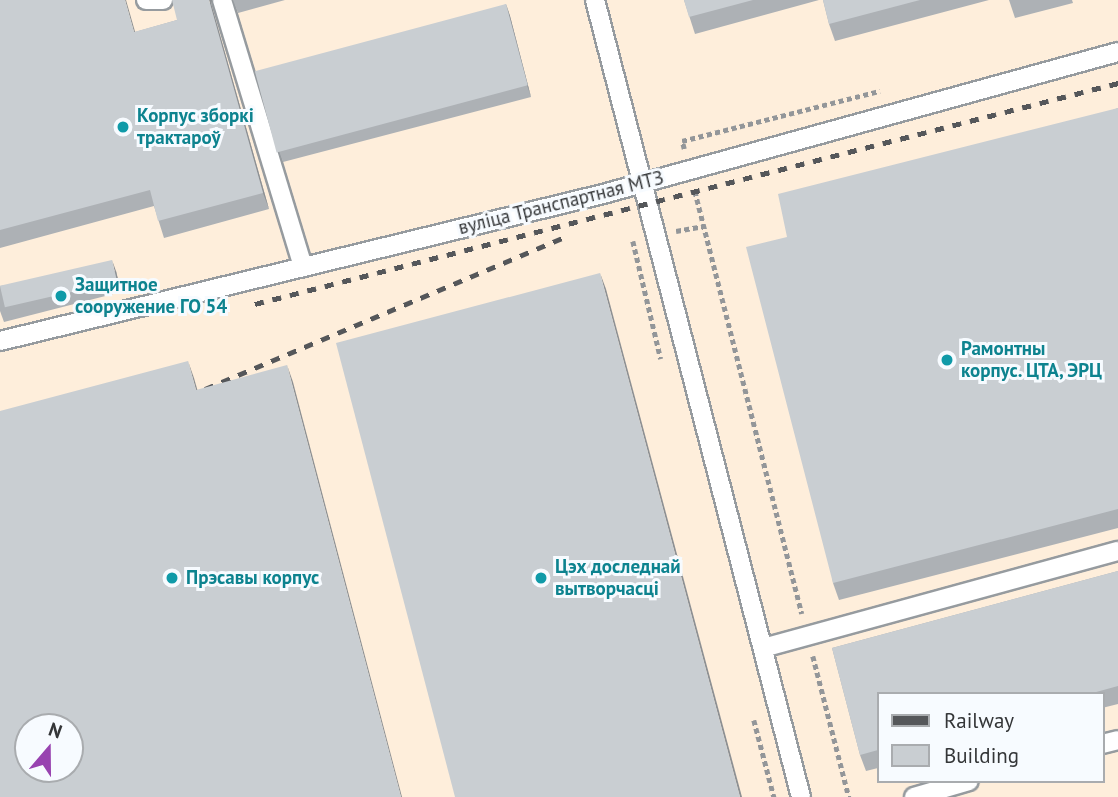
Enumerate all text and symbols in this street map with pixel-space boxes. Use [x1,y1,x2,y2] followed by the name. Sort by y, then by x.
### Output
[137,105,254,149] place label: Корпус зборкі трактароў
[115,119,131,135] marker: Корпус зборкі трактароў
[456,166,666,240] street label: вуліца Транспартная МТЗ
[75,274,227,318] place label: Защитное сооружение ГО 54
[53,288,69,304] marker: Защитное сооружение ГО 54
[961,338,1105,382] place label: Рамонтны корпус. ЦТА, ЭРЦ
[939,352,955,368] marker: Рамонтны корпус. ЦТА, ЭРЦ
[555,556,681,600] place label: Цэх доследнай вытворчасці
[186,567,319,589] place label: Прэсавы корпус
[164,570,180,586] marker: Прэсавы корпус
[533,570,549,586] marker: Цэх доследнай вытворчасці
[876,692,1104,783] legend
[944,707,1014,734] text: Railway
[14,713,84,783] north arrow
[46,717,65,744] text: N
[944,742,1019,769] text: Building

